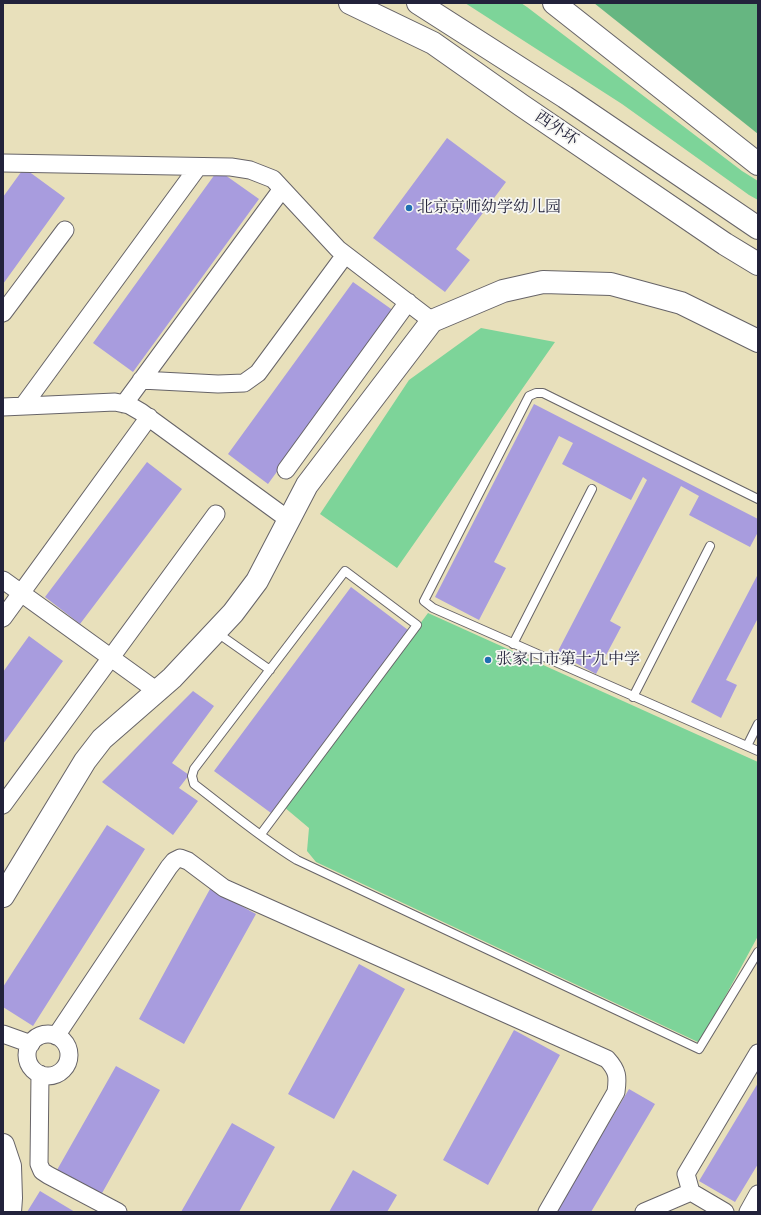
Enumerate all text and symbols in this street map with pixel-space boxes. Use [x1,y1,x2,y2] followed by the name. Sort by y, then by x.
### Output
[531,108,581,150] street label: 西外环
[417,198,561,218] place label: 北京京师幼学幼儿园
[404,203,414,213] marker: 北京京师幼学幼儿园
[496,650,640,670] place label: 张家口市第十九中学
[483,655,493,665] marker: 张家口市第十九中学

